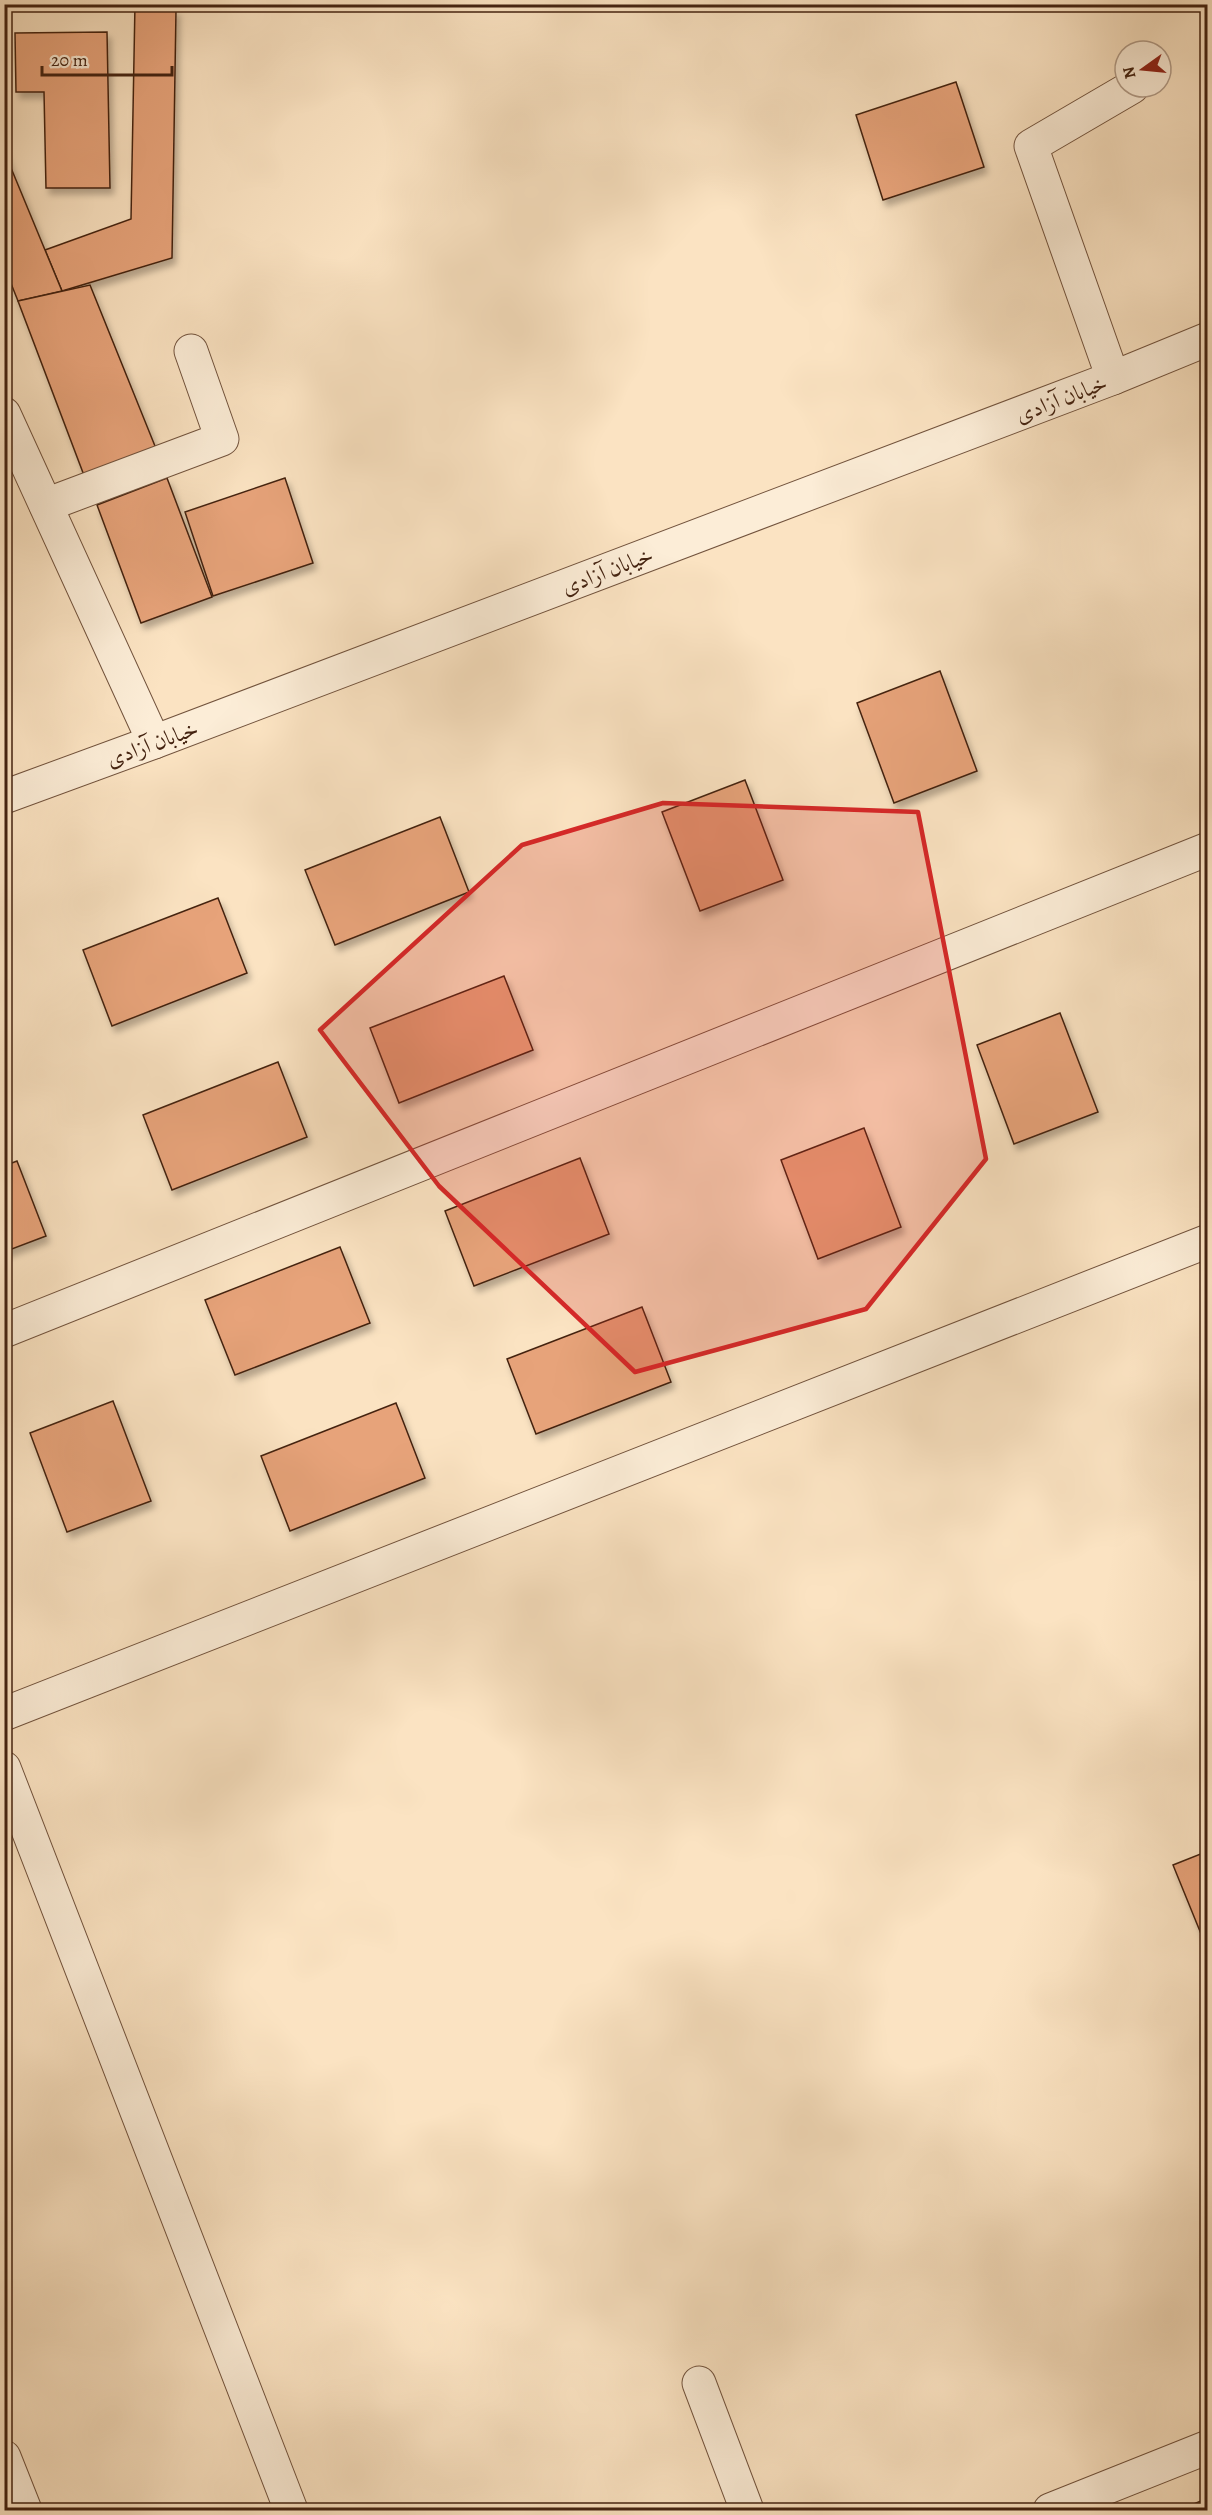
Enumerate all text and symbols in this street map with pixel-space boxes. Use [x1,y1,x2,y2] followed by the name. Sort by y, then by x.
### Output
[42,39,172,77] scale bar
[1113,39,1173,99] north arrow
[51,48,88,72] text: 20 m
[1117,64,1142,81] text: N
[1011,368,1112,430] street label: خیابان آزادی
[557,540,658,602] street label: خیابان آزادی
[102,713,203,774] street label: خیابان آزادی

